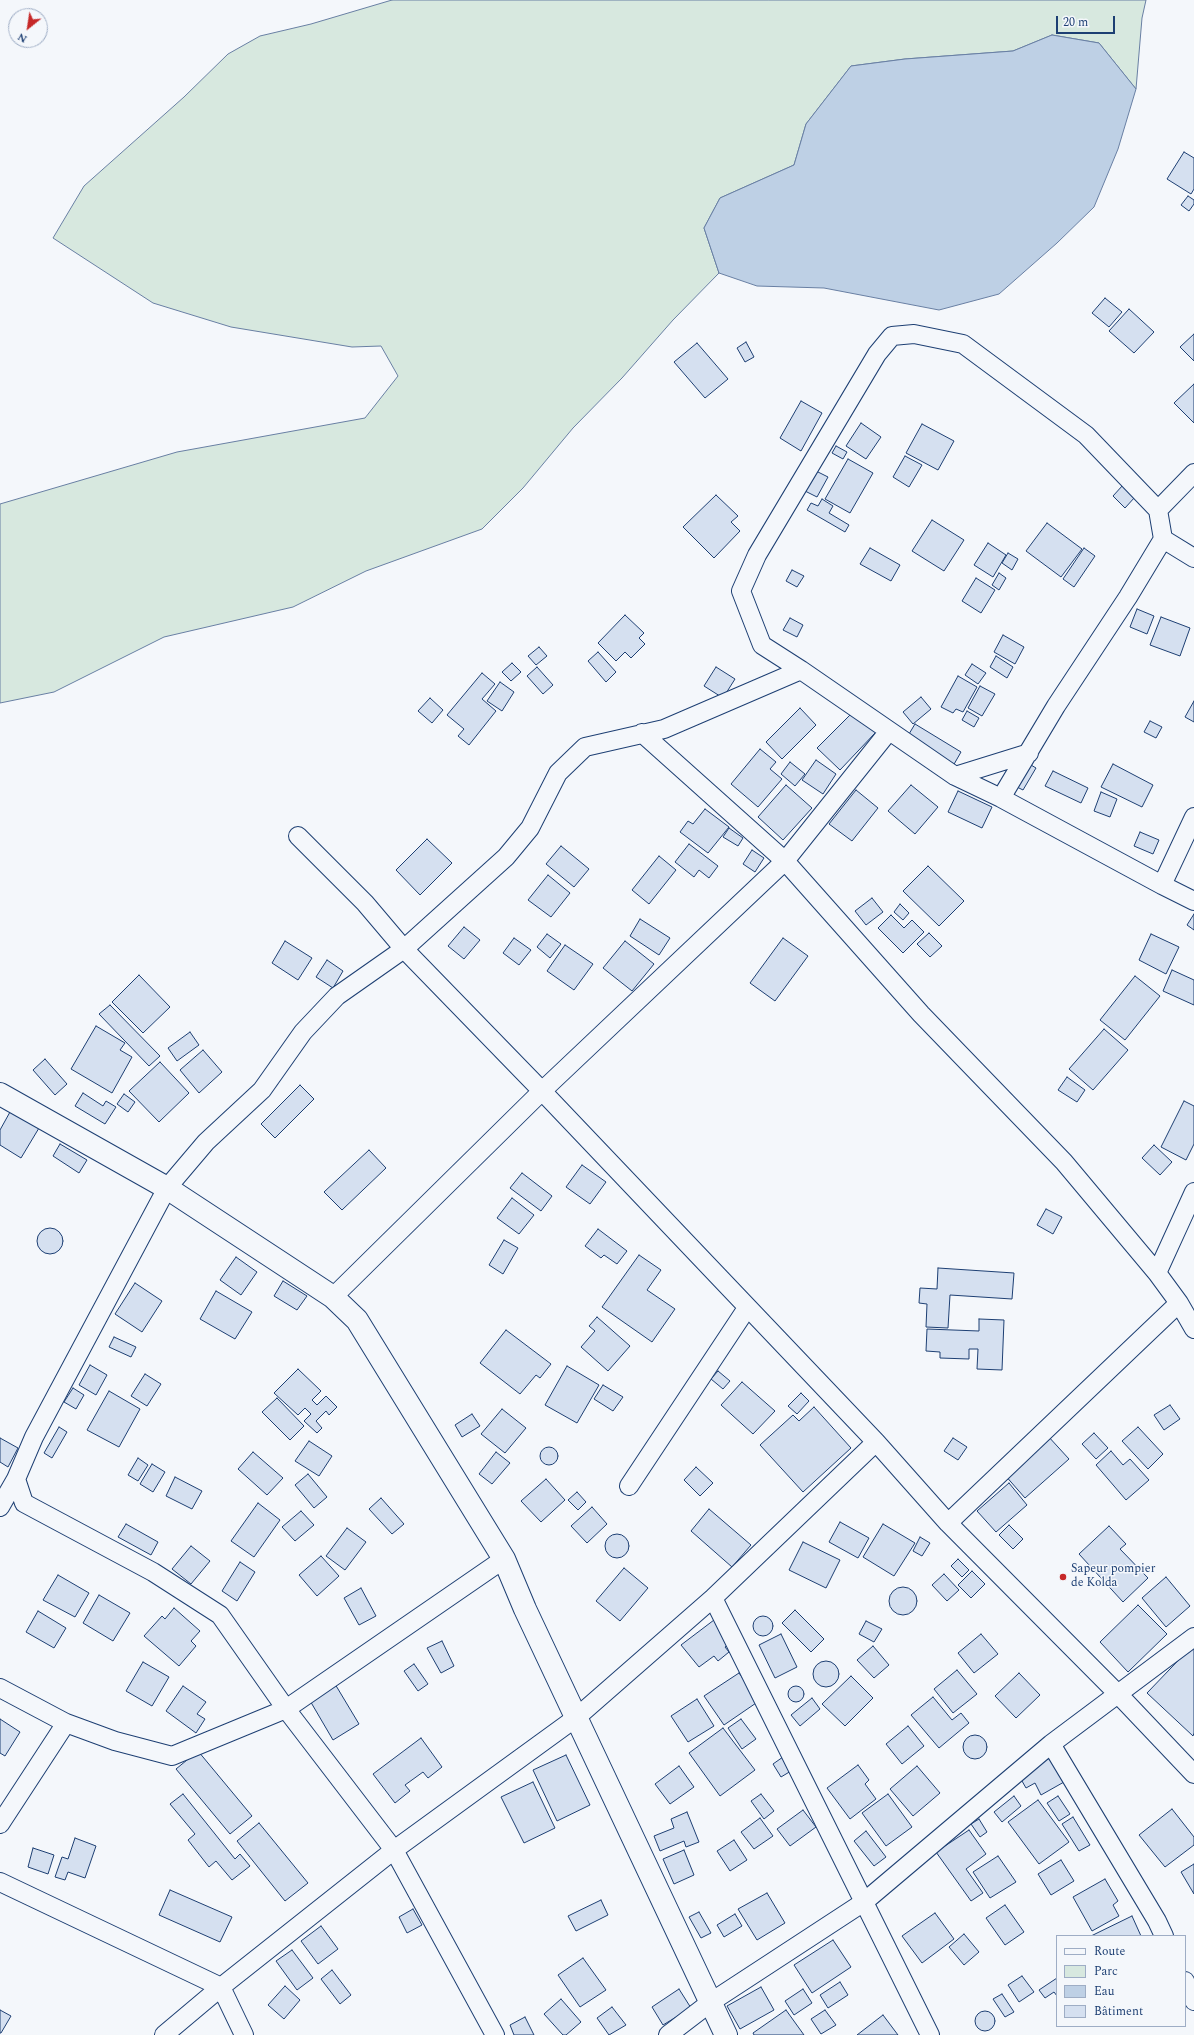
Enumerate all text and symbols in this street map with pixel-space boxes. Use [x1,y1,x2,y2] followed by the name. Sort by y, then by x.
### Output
[8,8,48,48] north arrow
[1058,8,1117,34] scale bar
[1063,13,1088,32] text: 20 m
[14,28,30,48] text: N
[1071,1563,1155,1591] place label: Sapeur pompier de Kolda
[1058,1572,1068,1582] marker: Sapeur pompier de Kolda
[1056,1935,1186,2027] legend
[1094,1942,1125,1961] text: Route
[1094,1962,1118,1981] text: Parc
[1094,1982,1114,2001] text: Eau
[1094,2002,1143,2021] text: Bâtiment

